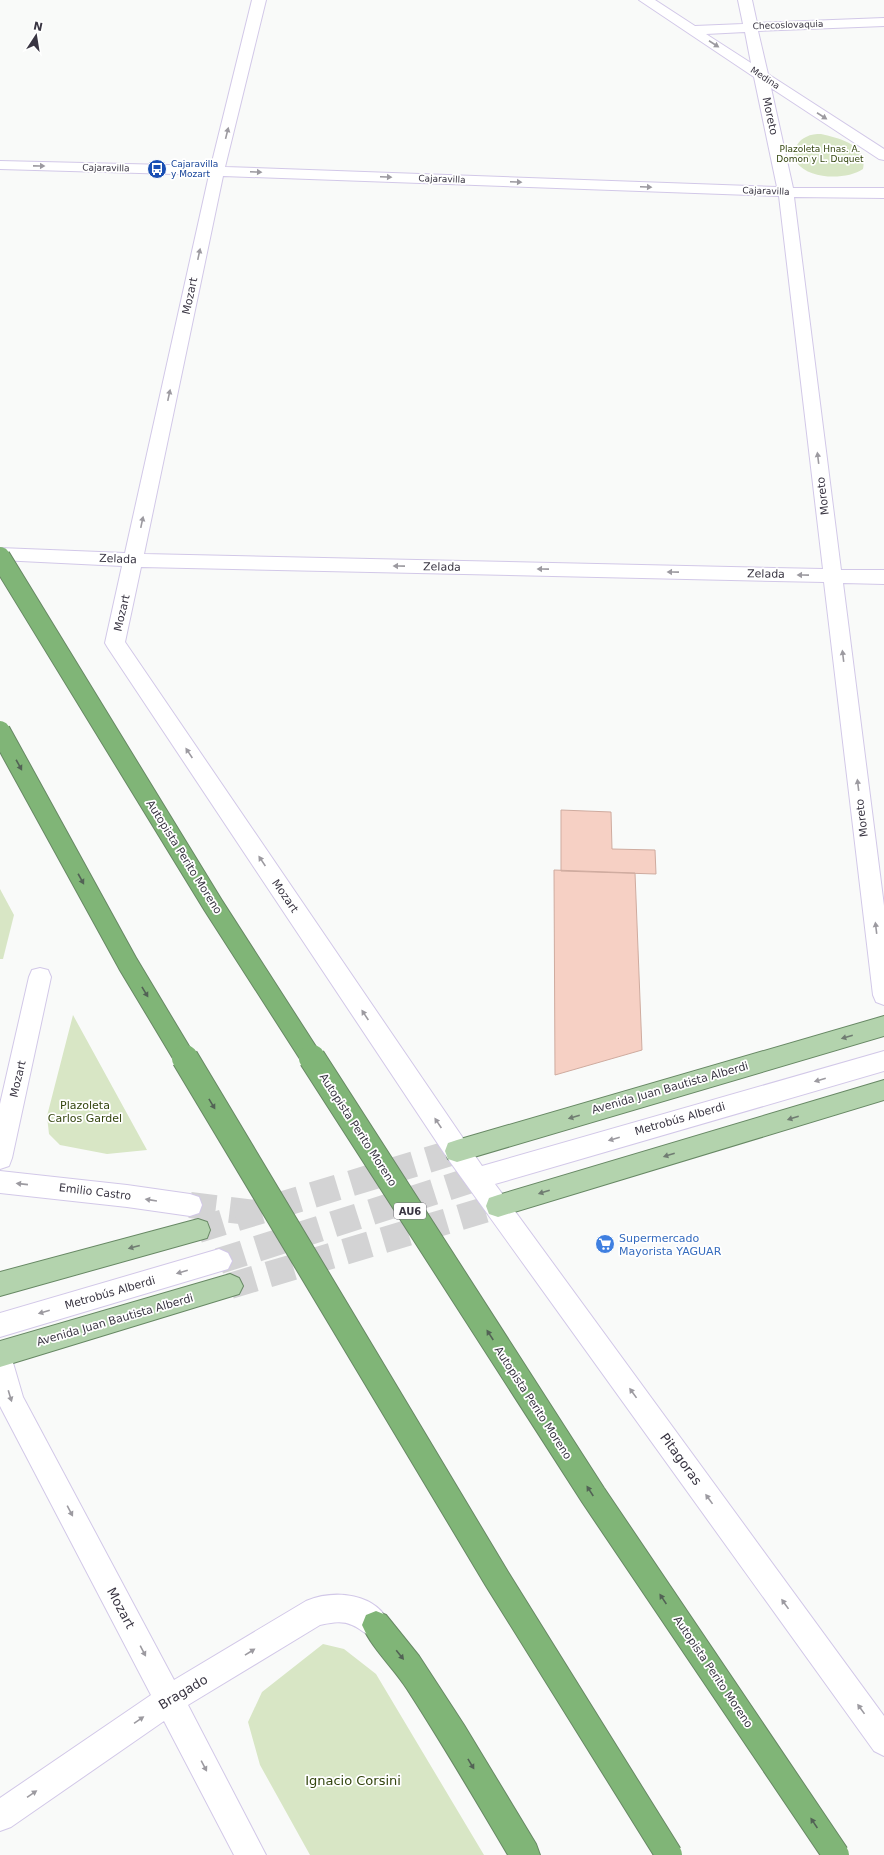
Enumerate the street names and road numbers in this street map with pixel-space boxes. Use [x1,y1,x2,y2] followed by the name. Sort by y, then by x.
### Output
[752,19,824,31] street label: Checoslovaquia
[749,65,781,91] street label: Medina
[760,96,780,136] street label: Moreto
[82,163,130,173] street label: Cajaravilla
[418,173,466,185] street label: Cajaravilla
[742,185,790,197] street label: Cajaravilla
[180,276,200,316] street label: Mozart
[814,476,832,516] street label: Moreto
[99,552,137,566] street label: Zelada
[423,560,461,574] street label: Zelada
[747,567,785,581] street label: Zelada
[111,593,133,633] street label: Mozart
[144,798,225,917] street label: Autopista Perito Moreno
[853,798,871,838] street label: Moreto
[269,877,301,916] street label: Mozart
[7,1059,29,1099] street label: Mozart
[590,1059,750,1117] street label: Avenida Juan Bautista Alberdi
[317,1071,400,1189] street label: Autopista Perito Moreno
[633,1100,727,1138] street label: Metrobús Alberdi
[58,1181,132,1203] street label: Emilio Castro
[394,1203,426,1219] road number: AU6
[63,1274,157,1312] street label: Metrobús Alberdi
[35,1291,195,1349] street label: Avenida Juan Bautista Alberdi
[492,1344,575,1462] street label: Autopista Perito Moreno
[657,1430,705,1488] street label: Pitagoras
[104,1585,138,1631] street label: Mozart
[671,1614,755,1731] street label: Autopista Perito Moreno
[156,1671,210,1713] street label: Bragado

